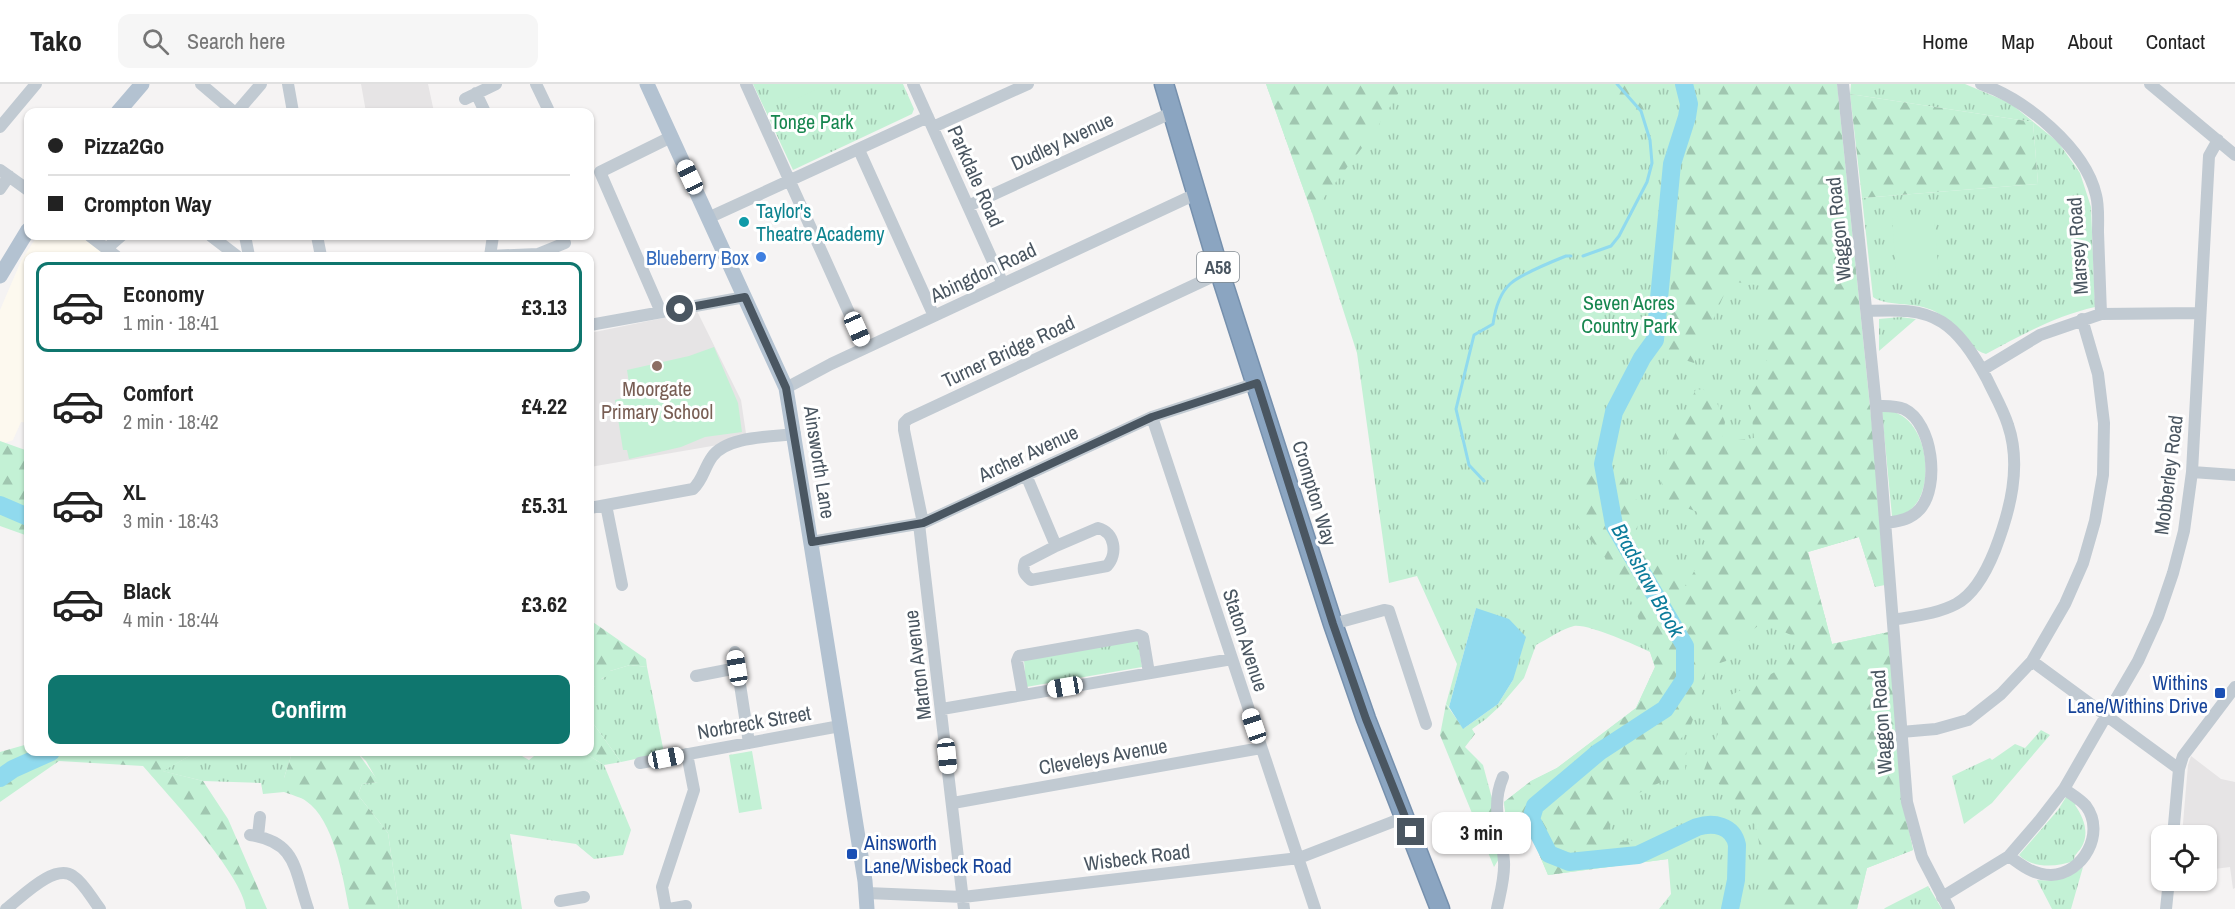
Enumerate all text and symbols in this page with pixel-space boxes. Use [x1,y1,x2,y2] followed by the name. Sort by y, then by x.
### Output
[118,14,538,68] search box
[30,22,82,60] text: Tako
[139,25,172,58] icon: search
[187,26,285,56] text: Search here
[1922,27,1968,56] text: Home
[2001,27,2035,56] text: Map
[2068,27,2113,56] text: About
[2146,27,2205,56] text: Contact
[1006,106,1118,176] street label: Dudley Avenue
[771,108,854,135] park label: Tonge Park
[942,121,1010,231] street label: Parkdale Road
[84,131,164,161] text: Pizza2Go
[674,157,706,197] car
[1819,176,1857,282] street label: Waggon Road
[84,189,212,219] text: Crompton Way
[2060,196,2094,296] street label: Marsey Road
[756,197,885,247] place label: Taylor's Theatre Academy
[737,215,751,229] marker: Taylor's Theatre Academy
[925,236,1040,309] street label: Abingdon Road
[646,244,750,271] place label: Blueberry Box
[754,250,768,264] marker: Blueberry Box
[1197,252,1239,282] road number: A58
[123,279,204,309] text: Economy
[51,280,105,334] icon: car
[1581,289,1678,339] park label: Seven Acres Country Park
[522,292,567,322] text: £3.13
[666,295,693,322] route start
[937,308,1079,394] street label: Turner Bridge Road
[123,309,219,336] text: 1 min · 18:41
[841,309,873,349] car
[650,359,664,373] marker: Moorgate Primary School
[601,375,713,425] place label: Moorgate Primary School
[123,378,193,408] text: Comfort
[51,379,105,433] icon: car
[522,391,567,421] text: £4.22
[798,403,842,520] street label: Ainsworth Lane
[123,408,219,435] text: 2 min · 18:42
[2147,414,2189,536] street label: Mobberley Road
[973,418,1082,488] street label: Archer Avenue
[1286,437,1344,550] street label: Crompton Way
[123,477,146,507] text: XL
[51,478,105,532] icon: car
[522,490,567,520] text: £5.31
[123,507,219,534] text: 3 min · 18:43
[1605,518,1692,643] water label: Bradshaw Brook
[123,576,171,606] text: Black
[51,577,105,631] icon: car
[1217,585,1275,695] street label: Staton Avenue
[522,589,567,619] text: £3.62
[123,606,219,633] text: 4 min · 18:44
[897,609,937,721] street label: Marton Avenue
[725,649,749,687] car
[1864,669,1898,775] street label: Waggon Road
[2068,669,2208,719] place label: Withins Lane/Withins Drive
[48,675,570,744] button: Confirm
[1046,675,1084,699] car
[2213,686,2227,700] marker: Withins Lane/Withins Drive
[695,699,813,745] street label: Norbreck Street
[1240,706,1268,746] car
[1037,731,1169,781] street label: Cleveleys Avenue
[936,737,958,775] car
[647,746,685,770] car
[1432,811,1531,853] callout: 3 min
[1397,818,1424,845] route end
[1460,819,1503,846] text: 3 min
[2151,825,2217,891] map controls
[2151,825,2217,891] button: locate
[863,829,1012,879] place label: Ainsworth Lane/Wisbeck Road
[1082,837,1192,877] street label: Wisbeck Road
[845,847,859,861] marker: Ainsworth Lane/Wisbeck Road

